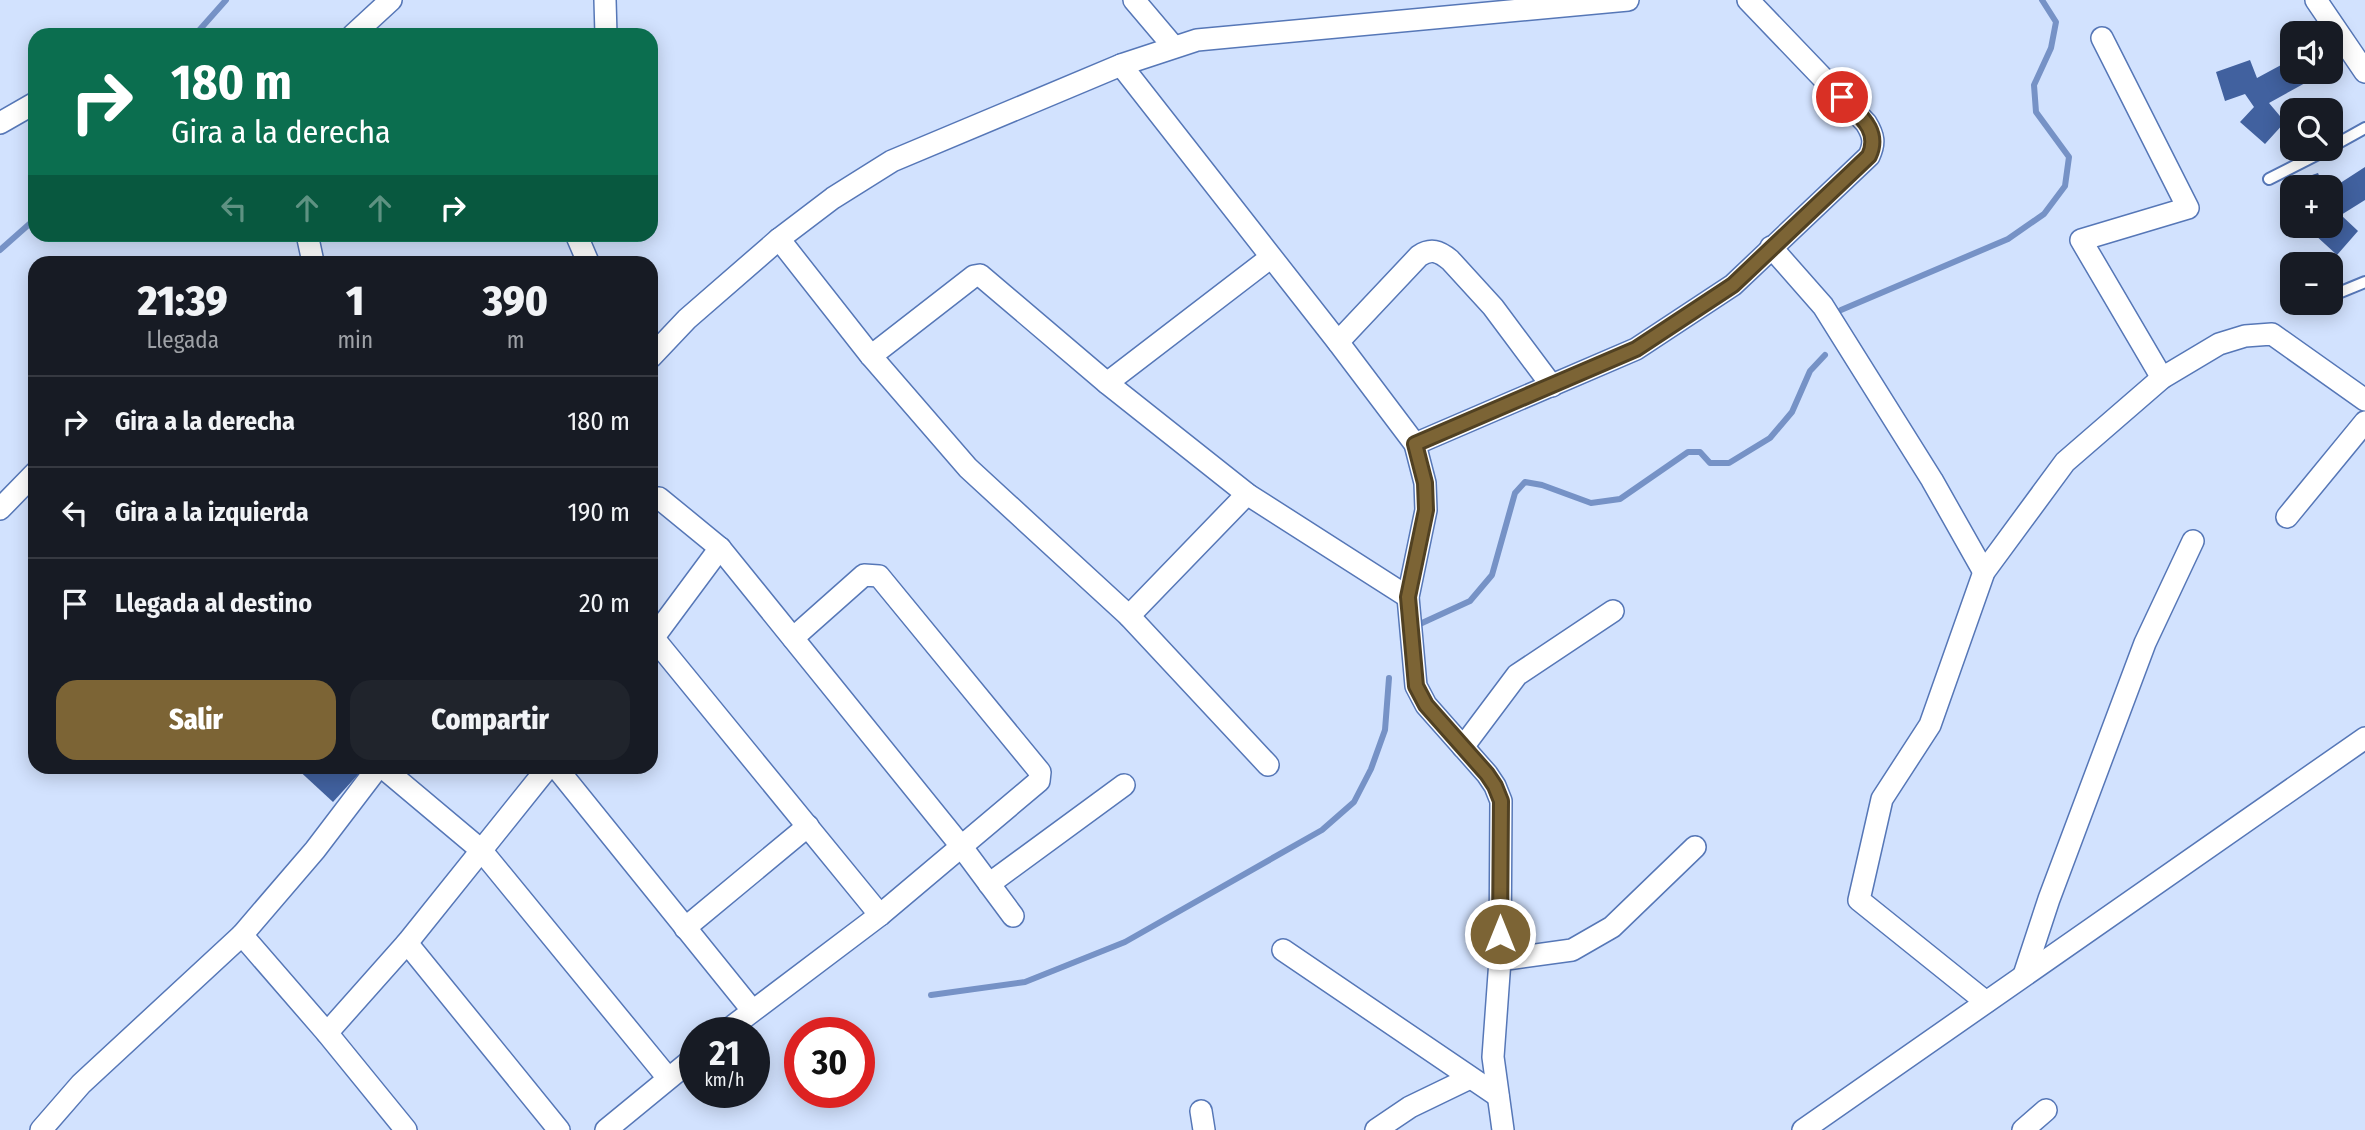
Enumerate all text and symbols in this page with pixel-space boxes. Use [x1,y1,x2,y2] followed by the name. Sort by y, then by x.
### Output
[2280,21,2343,315] map controls
[2280,21,2343,84] button: sound
[171,53,292,112] text: 180 m
[56,56,147,147] icon: right
[1812,67,1872,127] pin
[1823,78,1861,116] icon: arrive
[2280,98,2343,161] button: search
[171,113,391,151] text: Gira a la derecha
[2280,175,2343,238] button: +
[215,189,253,227] icon: left
[288,189,326,227] icon: ahead
[361,189,399,227] icon: ahead
[434,189,472,227] icon: right
[2280,252,2343,315] button: −
[138,276,228,326] text: 21:39
[346,276,364,326] text: 1
[483,276,548,326] text: 390
[146,326,219,354] text: Llegada
[337,326,373,354] text: min
[507,326,524,354] text: m
[56,403,94,441] icon: right
[115,406,295,437] text: Gira a la derecha
[567,406,630,437] text: 180 m
[56,494,94,532] icon: left
[115,497,309,528] text: Gira a la izquierda
[568,497,630,528] text: 190 m
[56,585,94,623] icon: arrive
[115,588,312,619] text: Llegada al destino
[579,588,630,619] text: 20 m
[56,680,336,760] button: Salir
[350,680,630,760] button: Compartir
[1463,897,1537,971] position arrow
[784,1017,875,1108] speed limit sign: 30
[709,1032,740,1074] text: 21
[704,1069,745,1091] text: km/h

